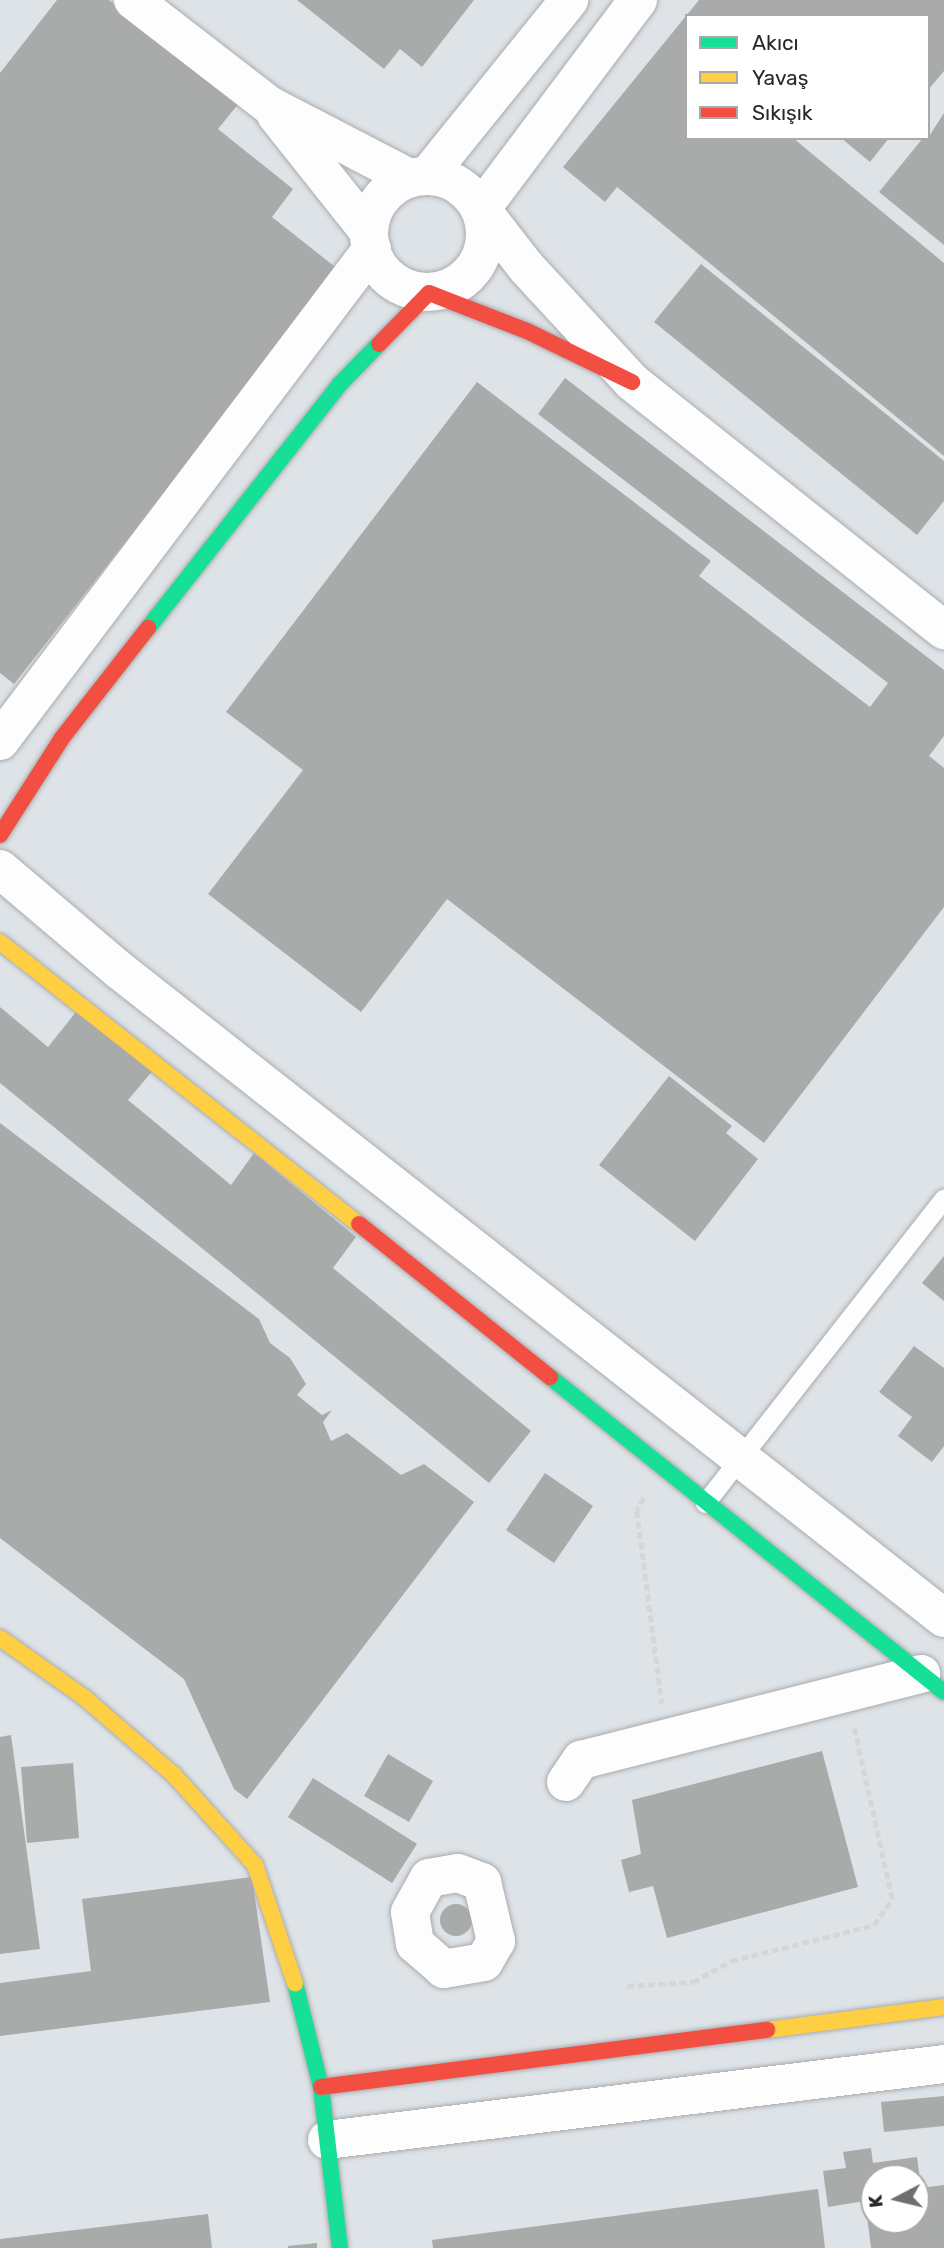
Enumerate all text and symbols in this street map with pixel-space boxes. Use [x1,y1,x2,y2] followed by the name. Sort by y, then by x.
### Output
[685,14,930,140] legend
[752,30,799,55] text: Akıcı
[752,65,808,90] text: Yavaş
[752,100,813,125] text: Sıkışık
[860,2164,930,2234] north arrow
[863,2194,888,2209] text: K

